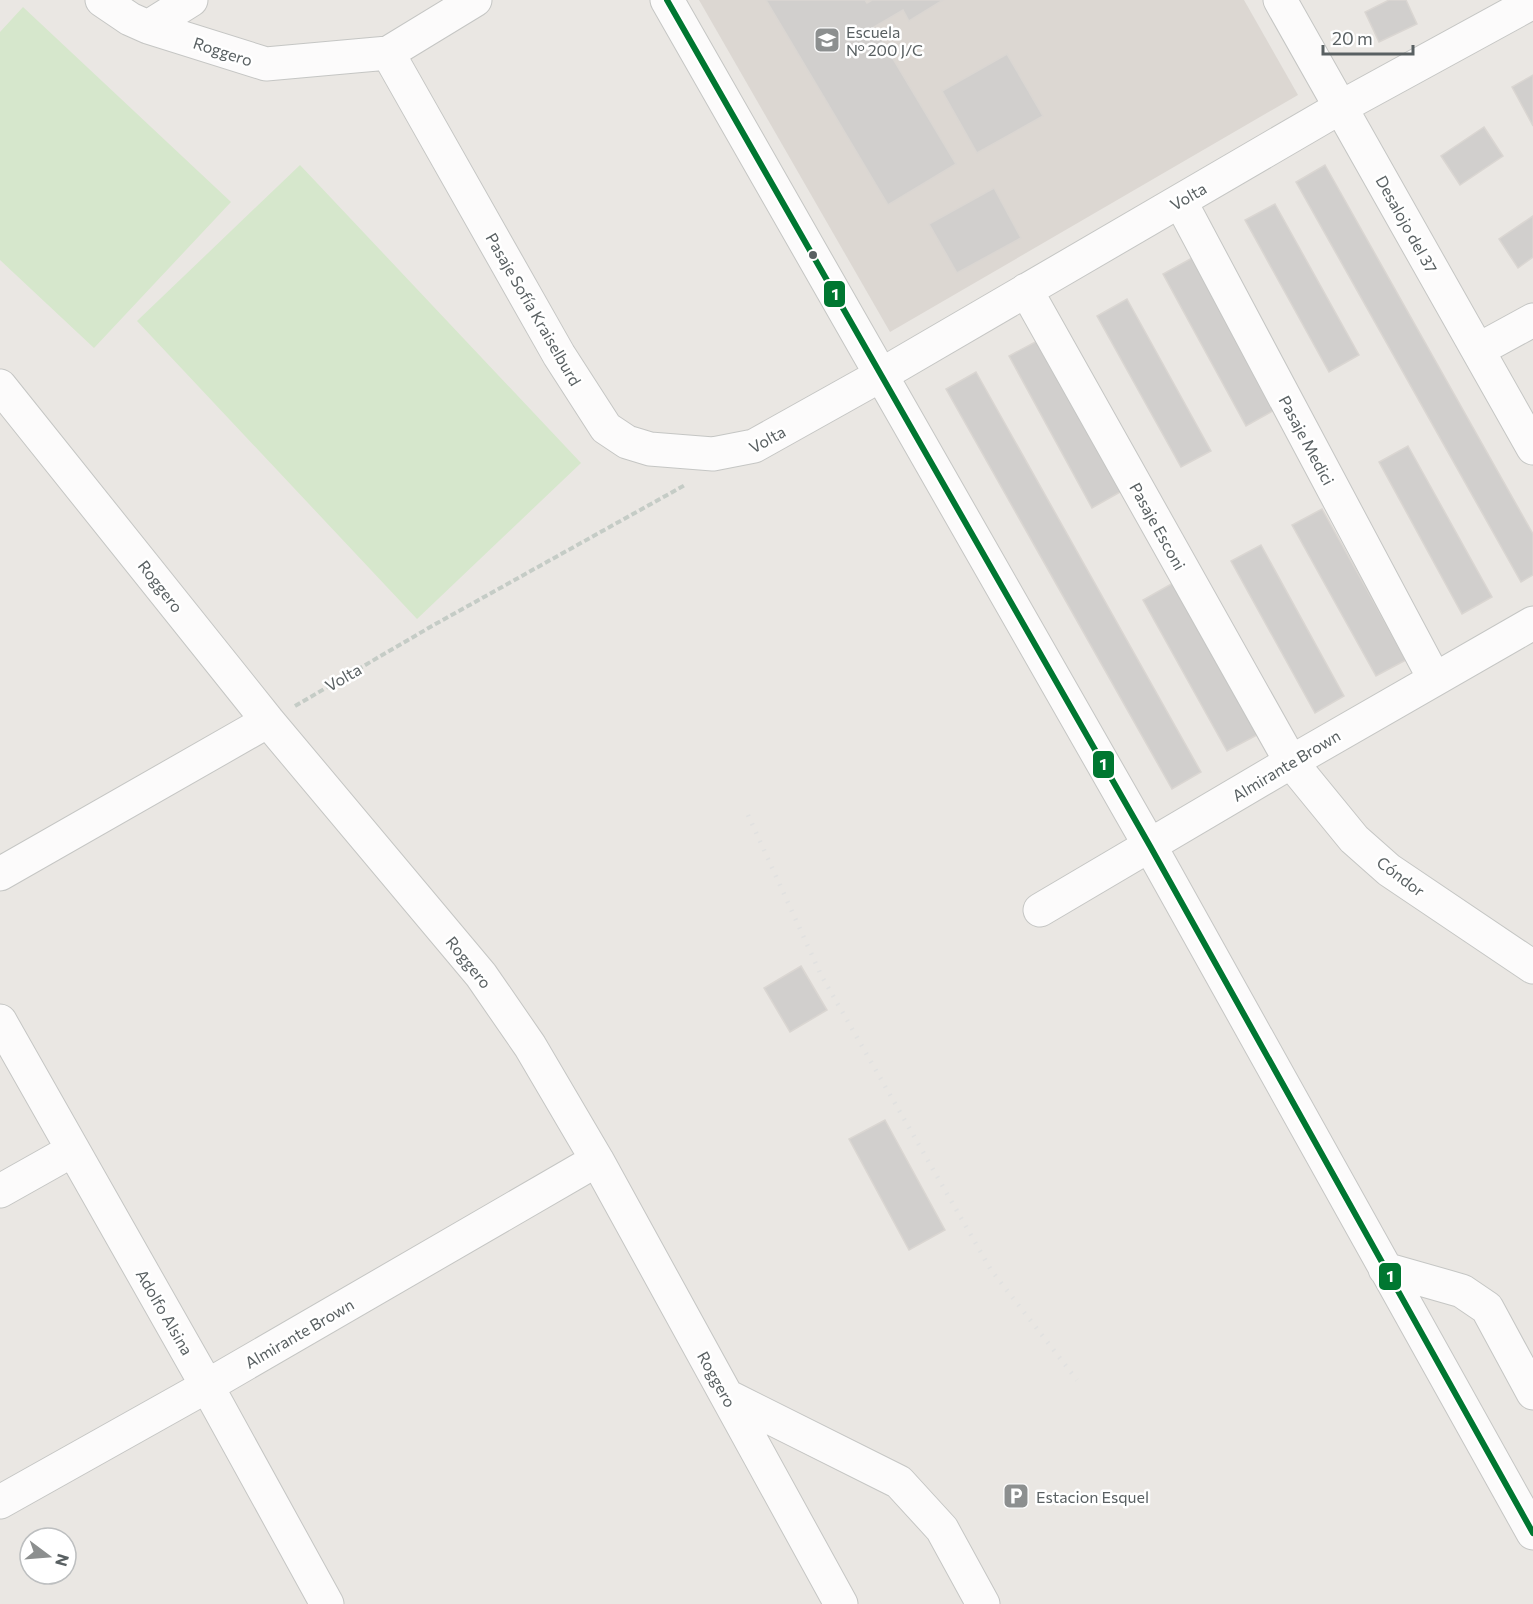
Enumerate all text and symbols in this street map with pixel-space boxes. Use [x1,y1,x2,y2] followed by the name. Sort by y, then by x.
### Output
[1323,18,1413,56] scale bar
[846,22,923,59] place label: Escuela Nº 200 J/C
[812,25,842,55] school or university icon: Escuela Nº 200 J/C
[1332,27,1373,49] text: 20 m
[191,33,255,69] street label: Roggero
[1372,172,1442,276] street label: Desalojo del 37
[1167,178,1209,214] street label: Volta
[482,229,586,389] street label: Pasaje Sofía Kraiselburd
[807,249,819,261] unlabelled marker
[823,280,846,308] line badge: 1
[831,284,839,303] text: 1
[1275,392,1339,488] street label: Pasaje Medici
[746,421,788,457] street label: Volta
[1126,479,1190,573] street label: Pasaje Esconi
[135,556,187,616] street label: Roggero
[322,659,364,695] street label: Volta
[1229,725,1343,805] street label: Almirante Brown
[1092,750,1115,779] line badge: 1
[1099,754,1107,773] text: 1
[1373,852,1429,900] street label: Cóndor
[442,932,496,992] street label: Roggero
[1378,1262,1402,1291] line badge: 1
[133,1266,197,1358] street label: Adolfo Alsina
[1386,1266,1394,1285] text: 1
[241,1294,357,1372] street label: Almirante Brown
[694,1348,740,1410] street label: Roggero
[1001,1481,1031,1511] parking icon: Estacion Esquel
[1036,1487,1149,1506] place label: Estacion Esquel
[18,1526,78,1586] north arrow
[52,1552,74,1569] text: N

